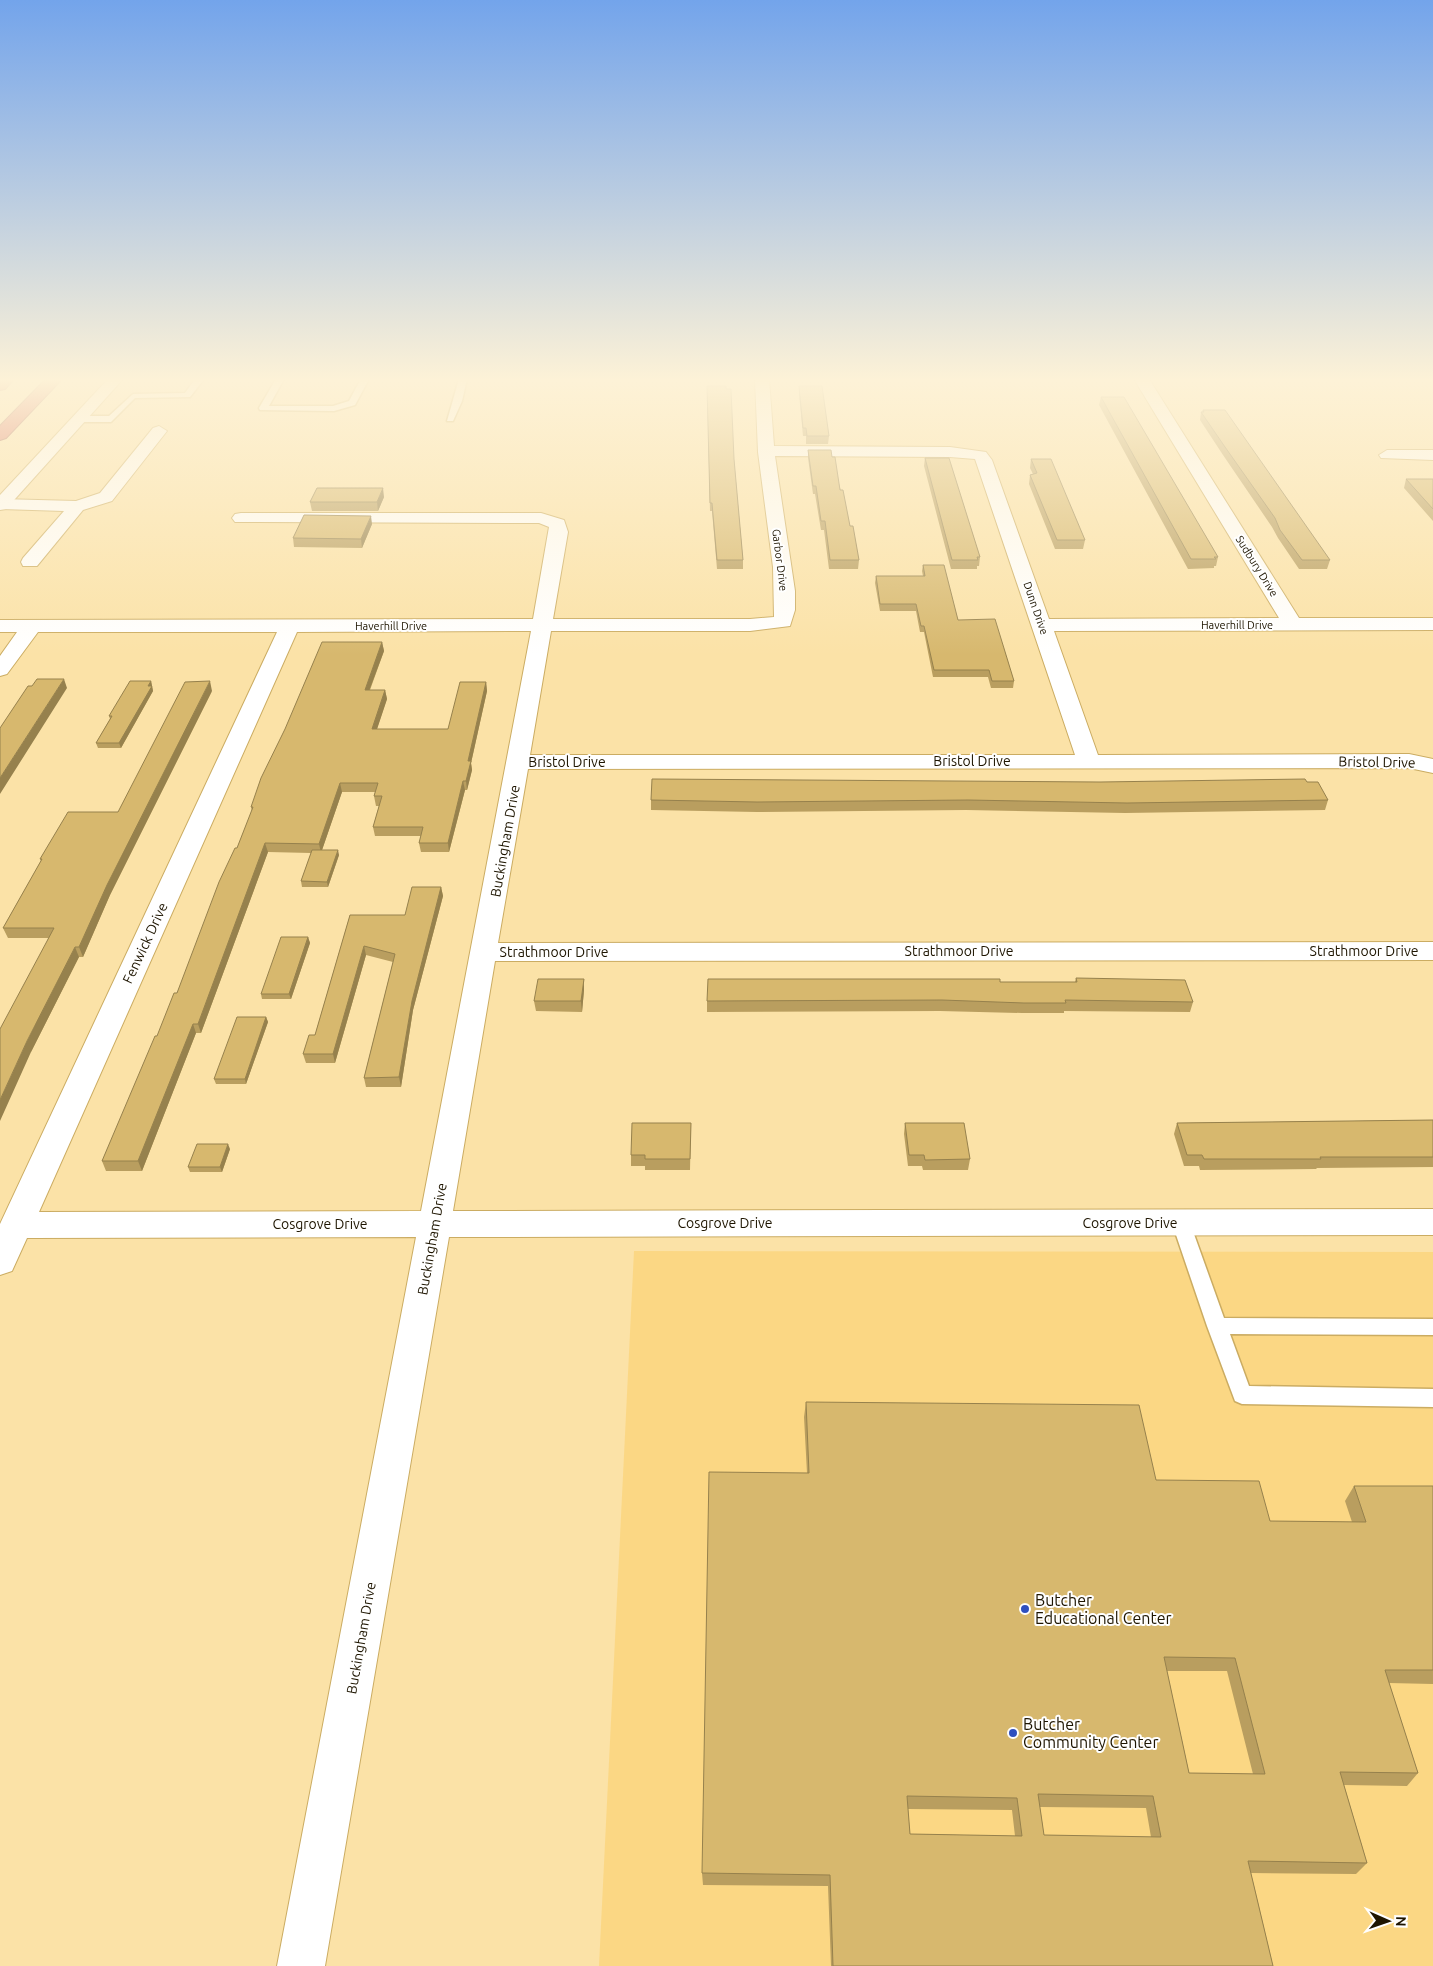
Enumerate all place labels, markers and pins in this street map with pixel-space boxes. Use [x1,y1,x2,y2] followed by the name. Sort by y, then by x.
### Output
[1035,1591,1172,1627] place label: Butcher Educational Center
[1019,1603,1031,1615] marker: Butcher Educational Center
[1023,1715,1159,1751] place label: Butcher Community Center
[1007,1727,1019,1739] marker: Butcher Community Center

